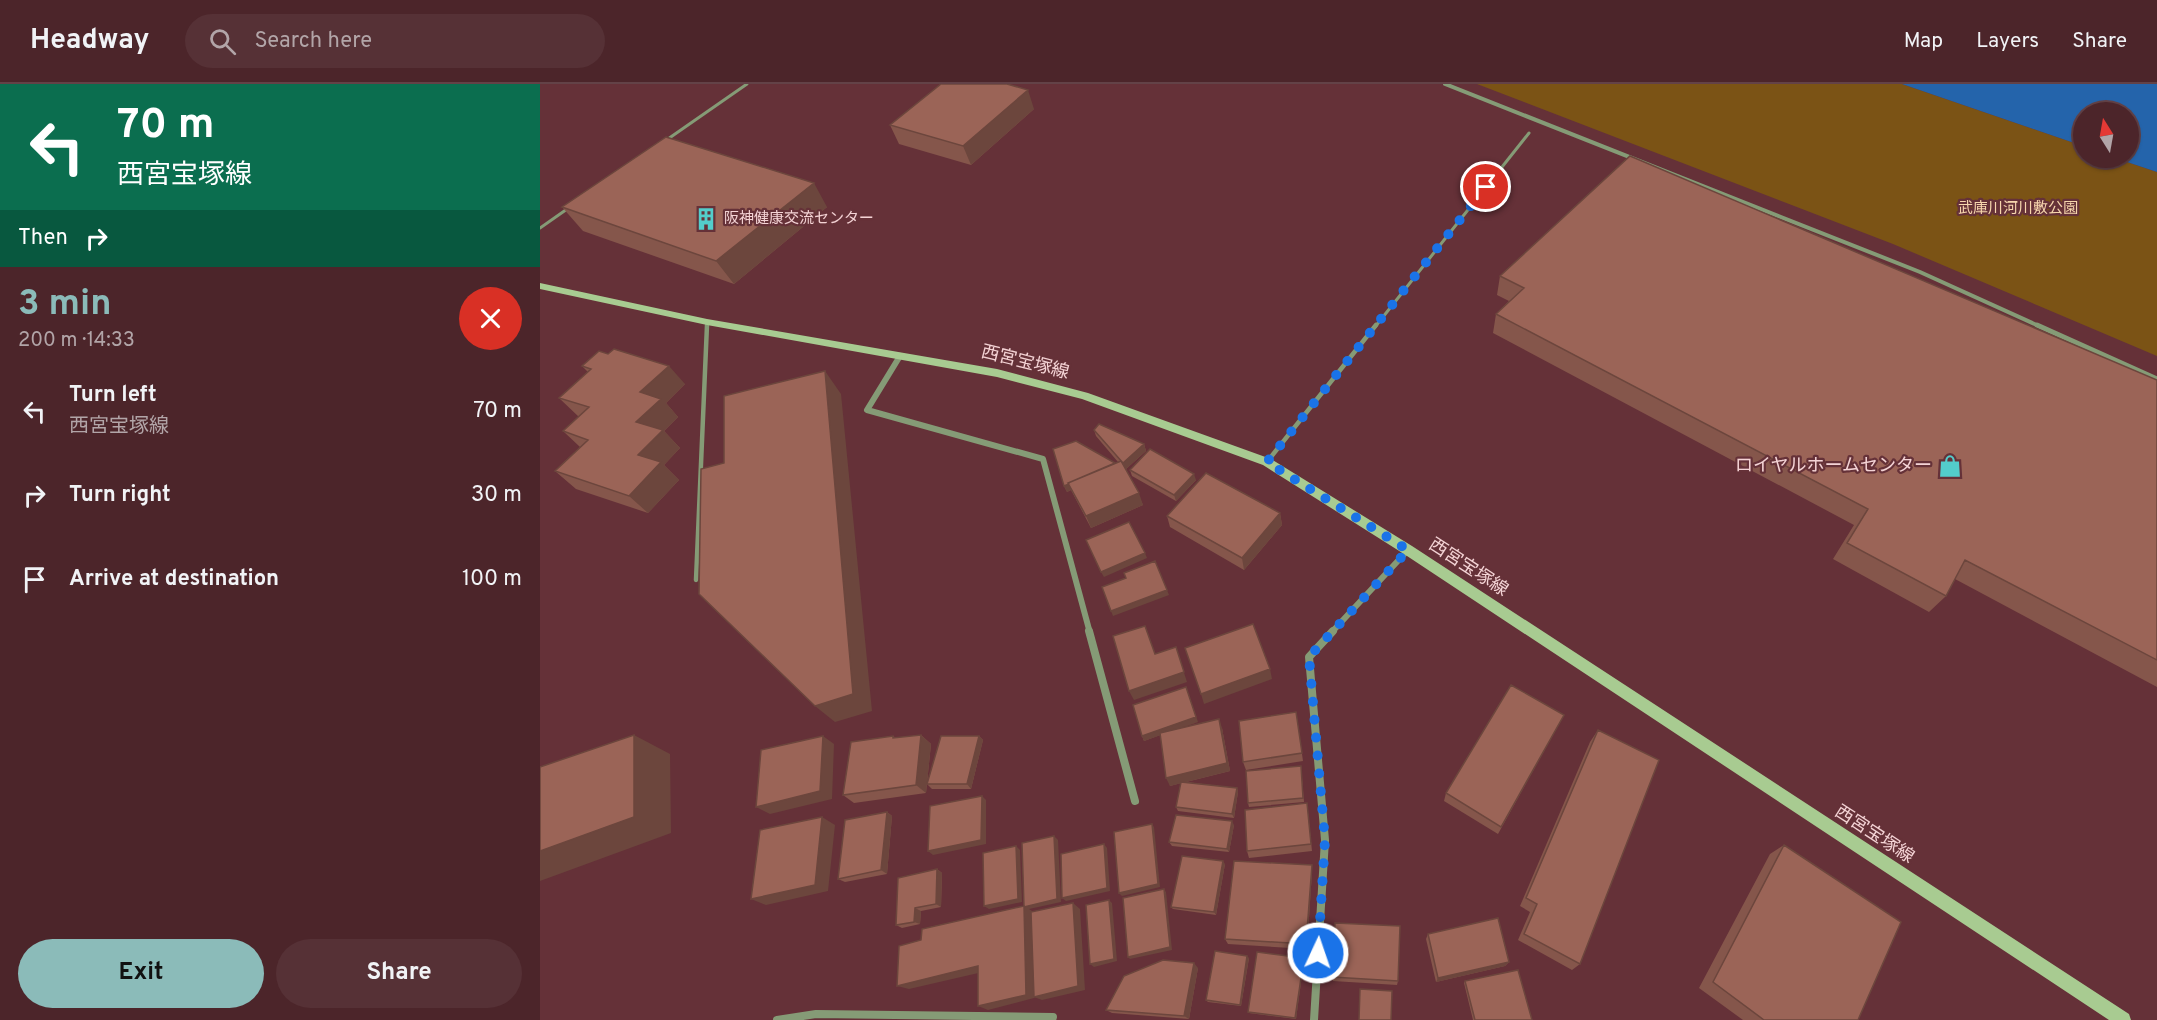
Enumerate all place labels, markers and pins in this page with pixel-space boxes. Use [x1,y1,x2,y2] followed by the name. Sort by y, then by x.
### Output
[1460,161,1511,212] pin
[693,206,719,232] building icon: 阪神健康交流センター
[724,210,874,229] place label: 阪神健康交流センター
[1937,453,1963,479] shop icon: ロイヤルホームセンター
[1735,455,1932,478] place label: ロイヤルホームセンター

